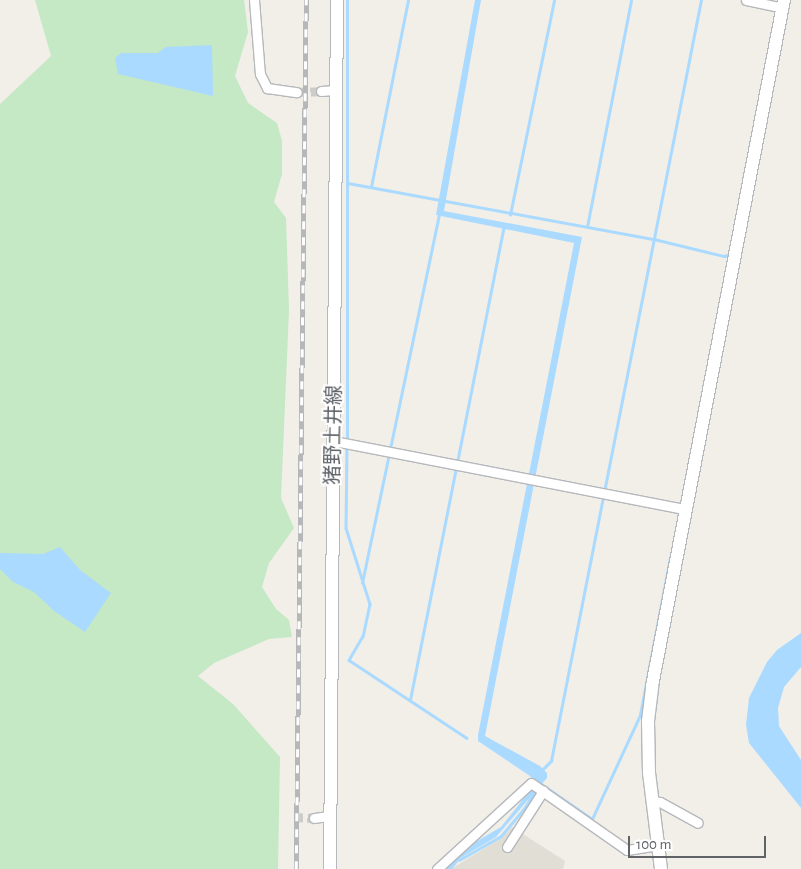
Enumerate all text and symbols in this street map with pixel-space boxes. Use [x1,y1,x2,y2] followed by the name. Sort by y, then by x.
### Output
[321,385,347,485] street label: 猪野土井線
[631,826,768,858] scale bar
[636,837,671,852] text: 100 m

